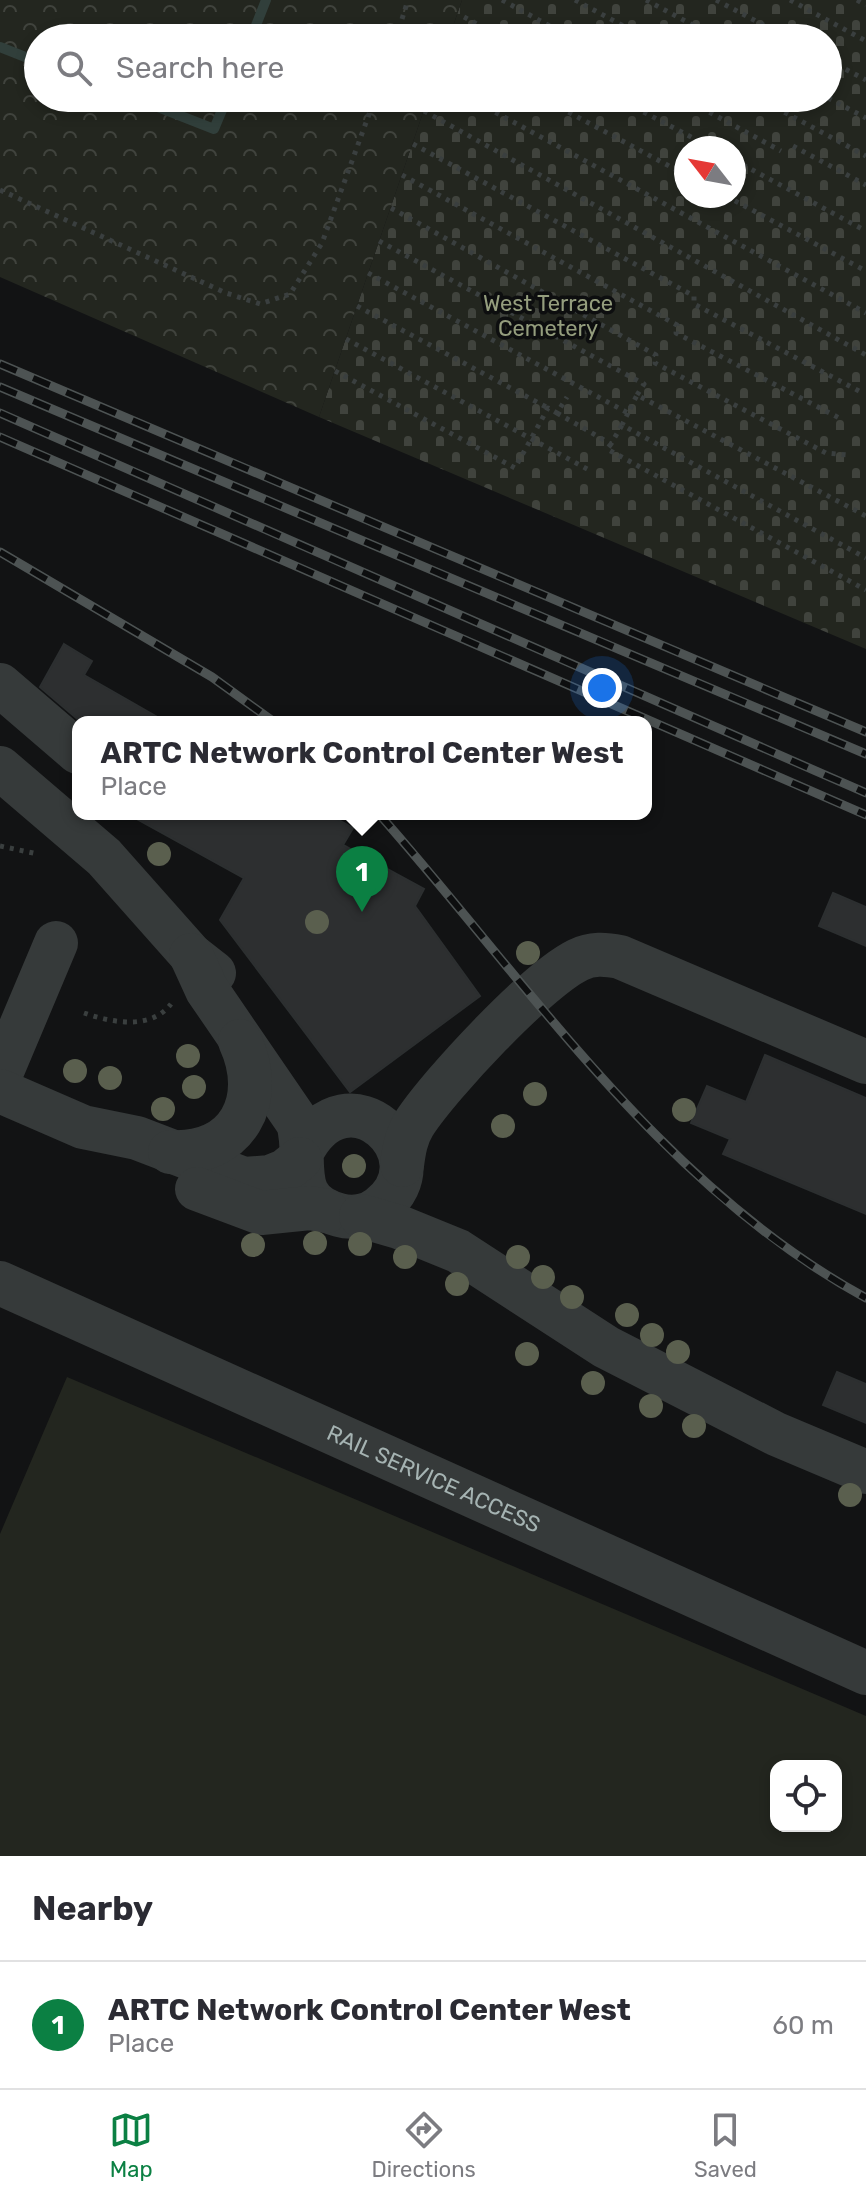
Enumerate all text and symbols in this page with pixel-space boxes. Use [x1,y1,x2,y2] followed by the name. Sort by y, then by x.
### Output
[24,24,842,112] search box
[52,46,96,90] icon: search
[116,50,284,86] text: Search here
[674,136,746,208] north arrow
[483,290,613,342] park label: West Terrace Cemetery
[582,668,622,708] your location
[72,716,652,820] popup
[101,735,623,771] text: ARTC Network Control Center West
[101,771,167,802] text: Place
[336,846,388,912] pin: 1
[323,1419,545,1539] street label: RAIL SERVICE ACCESS
[770,1760,842,1832] map controls
[770,1760,842,1832] button: locate
[32,1888,153,1929] text: Nearby
[108,1992,631,2028] text: ARTC Network Control Center West
[52,2010,64,2041] text: 1
[772,2010,834,2041] text: 60 m
[108,2028,174,2059] text: Place
[109,2108,153,2183] tab: Map
[371,2108,476,2183] tab: Directions
[694,2108,757,2183] tab: Saved

